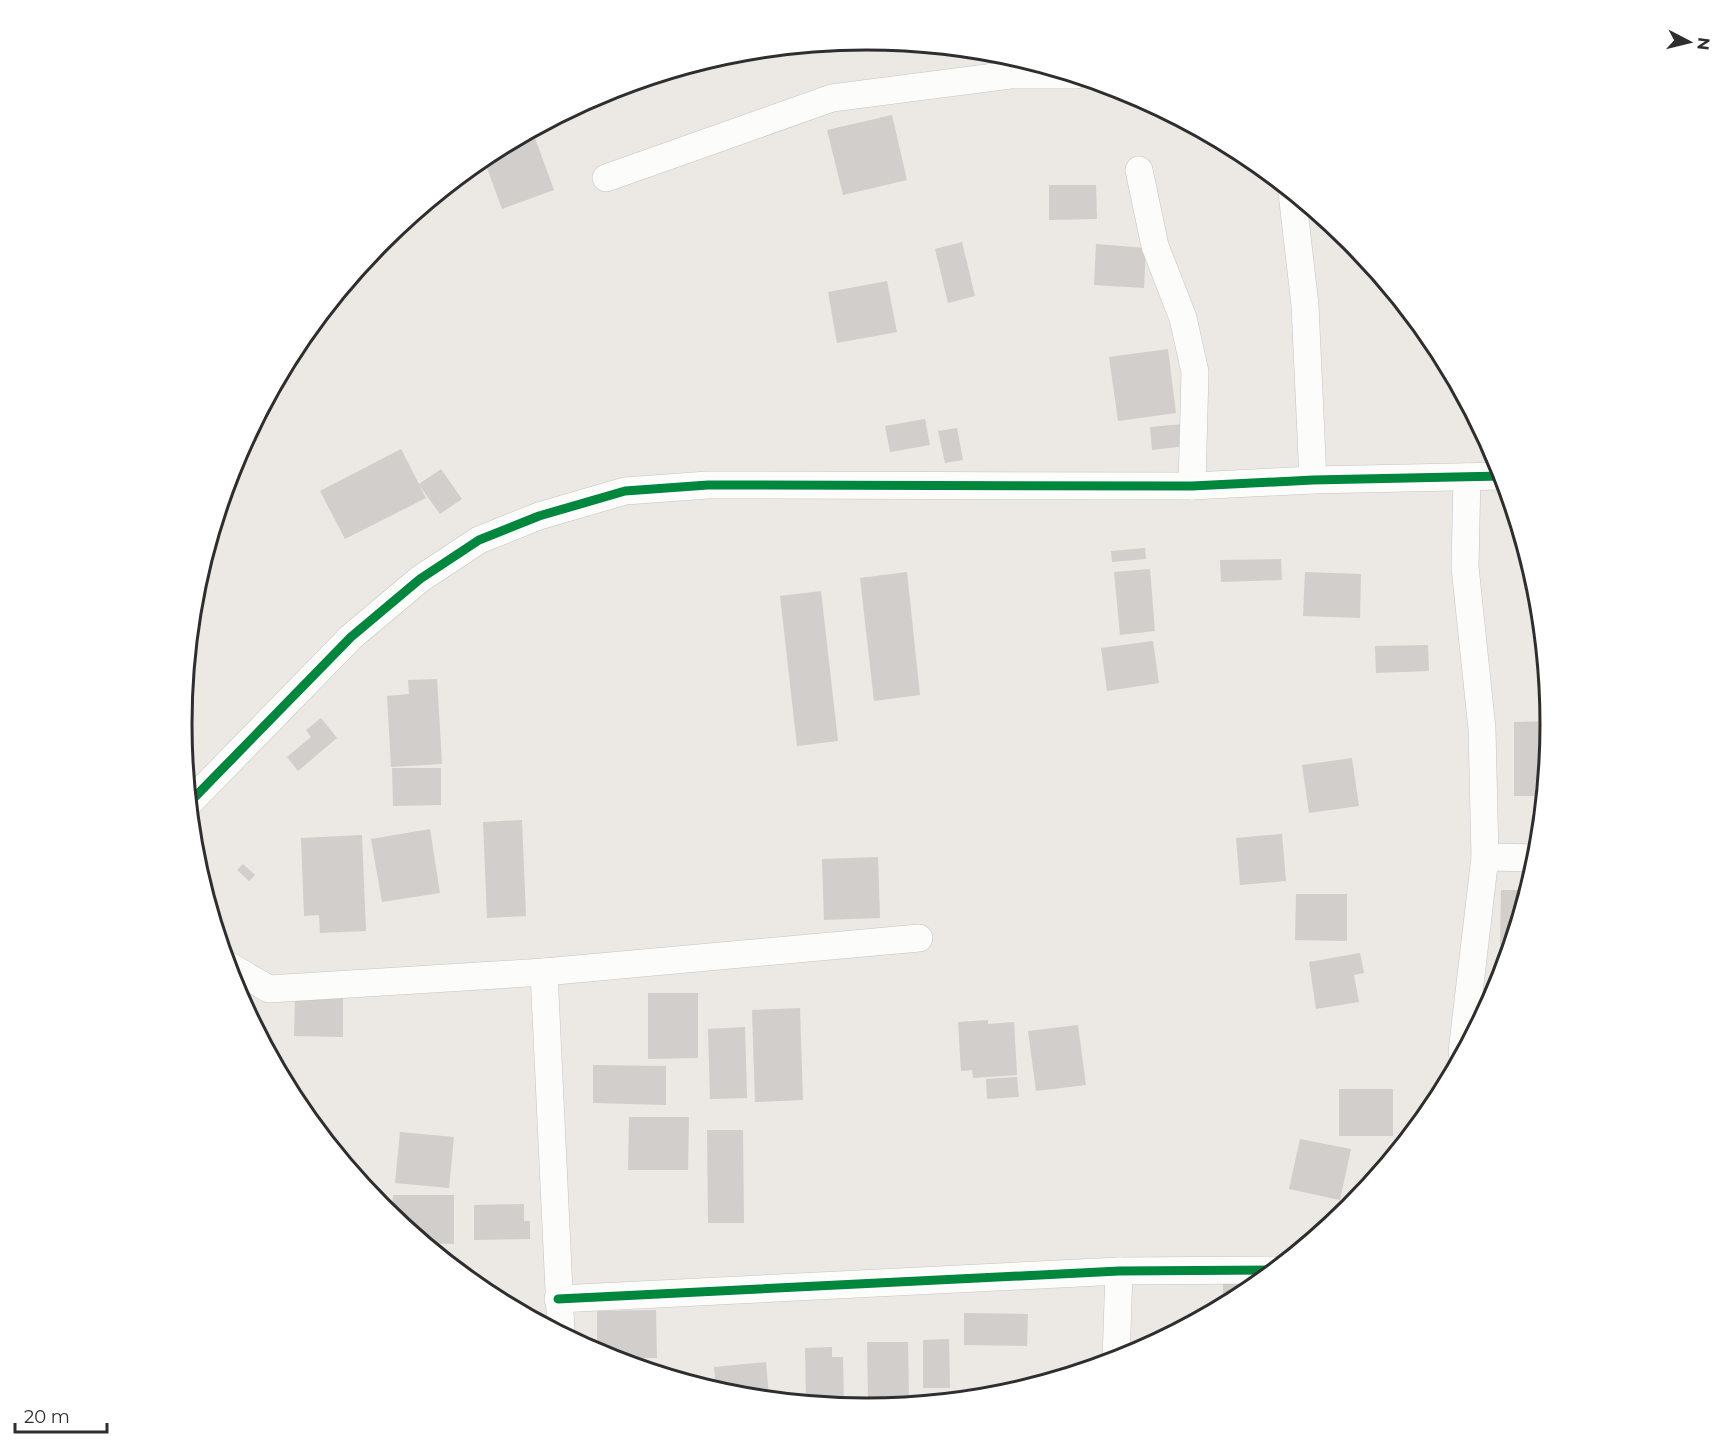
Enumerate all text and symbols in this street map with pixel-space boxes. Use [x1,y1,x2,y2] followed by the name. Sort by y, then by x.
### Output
[1659,12,1719,72] north arrow
[1693,36,1714,51] text: N
[15,1396,106,1434] scale bar
[24,1406,70,1428] text: 20 m

